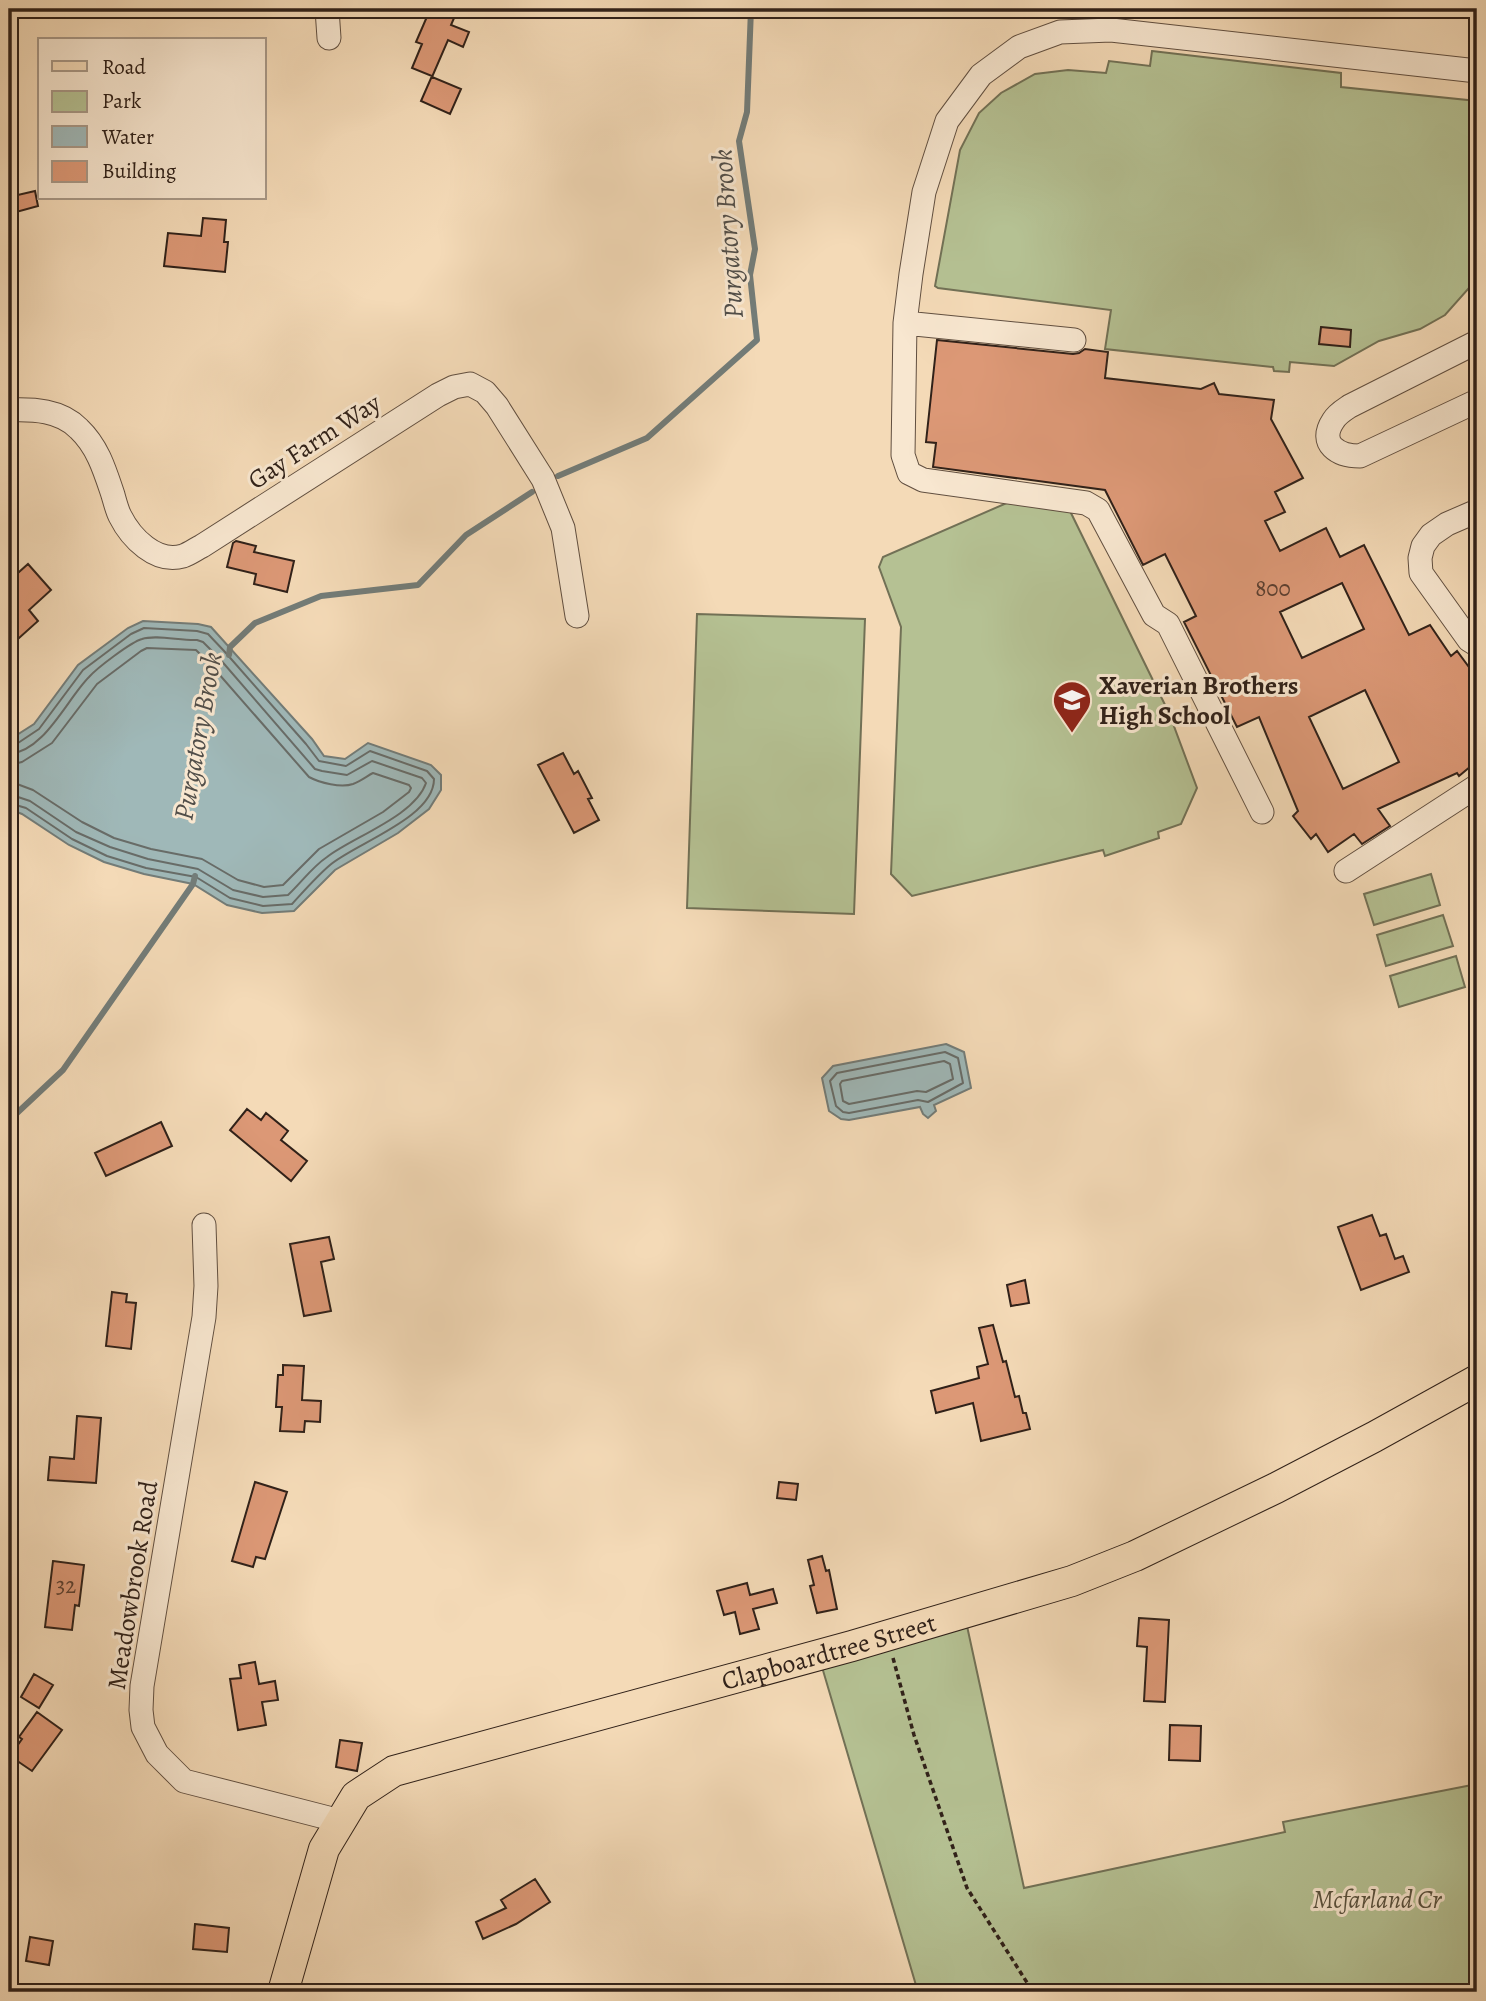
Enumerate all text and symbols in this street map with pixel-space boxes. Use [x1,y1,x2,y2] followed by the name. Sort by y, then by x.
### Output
[38,38,266,200] legend
[102,53,146,81] text: Road
[102,87,142,115] text: Park
[101,123,154,151] text: Water
[703,148,753,320] water label: Purgatory Brook
[102,157,177,185] text: Building
[241,385,388,497] street label: Gay Farm Way
[1255,573,1291,604] house number: 800
[165,649,231,823] water label: Purgatory Brook
[1099,668,1298,733] place label: Xaverian Brothers High School
[1051,679,1093,734] school or university icon: Xaverian Brothers High School
[99,1478,166,1692] street label: Meadowbrook Road
[56,1570,76,1601] house number: 32
[718,1605,941,1699] street label: Clapboardtree Street
[1313,1882,1442,1917] park label: Mcfarland Cr

